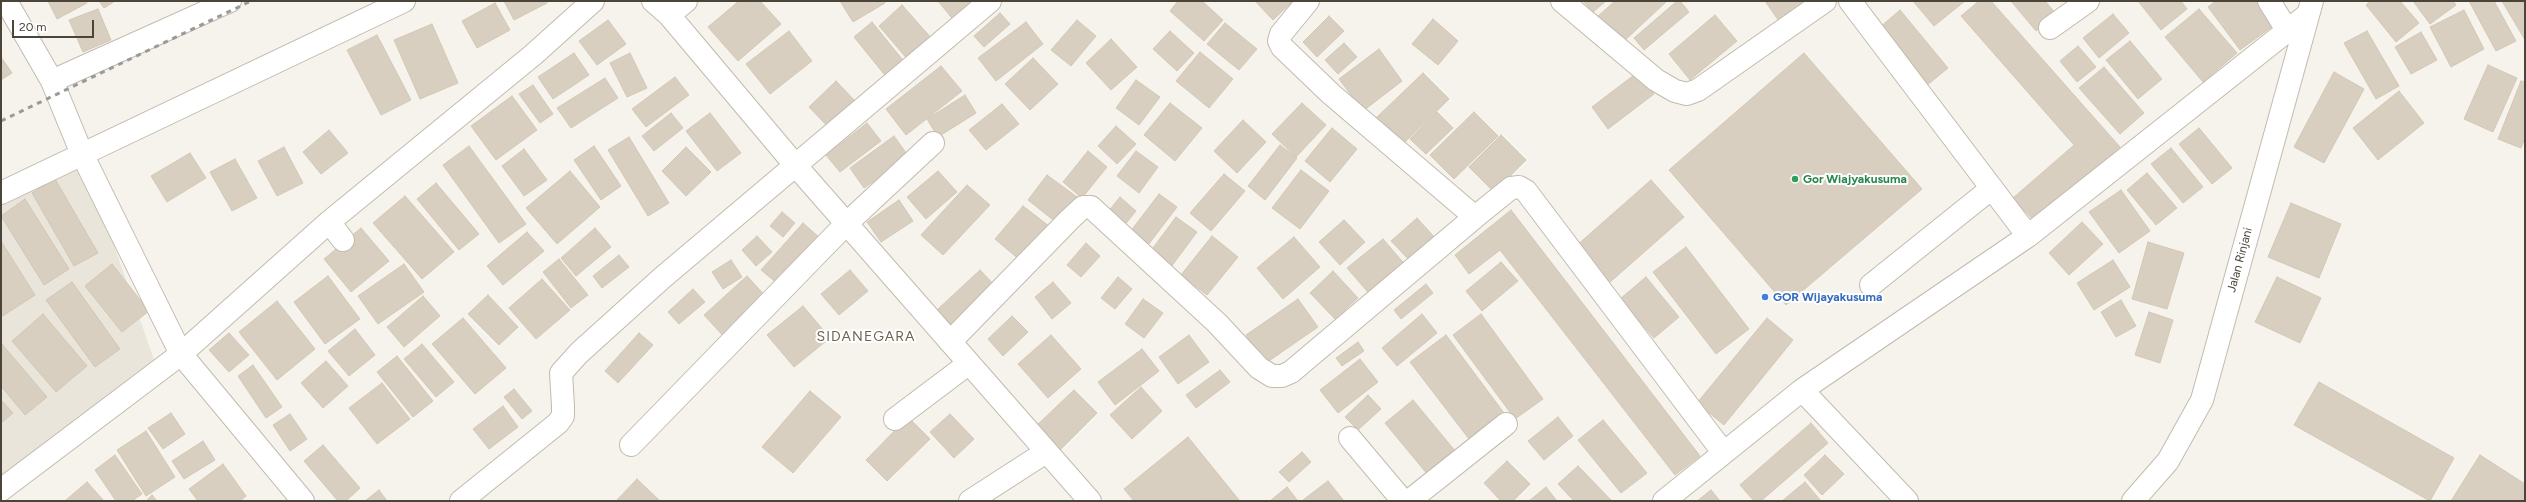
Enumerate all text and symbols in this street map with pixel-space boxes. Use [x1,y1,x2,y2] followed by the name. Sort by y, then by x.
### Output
[14,12,96,38] scale bar
[19,20,47,34] text: 20 m
[1803,172,1907,186] place label: Gor Wiajyakusuma
[1790,174,1800,184] marker: Gor Wiajyakusuma
[2224,226,2256,294] street label: Jalan Rinjani
[1773,290,1882,304] place label: GOR Wijayakusuma
[1760,292,1770,302] marker: GOR Wijayakusuma
[817,329,915,345] district label: SIDANEGARA

